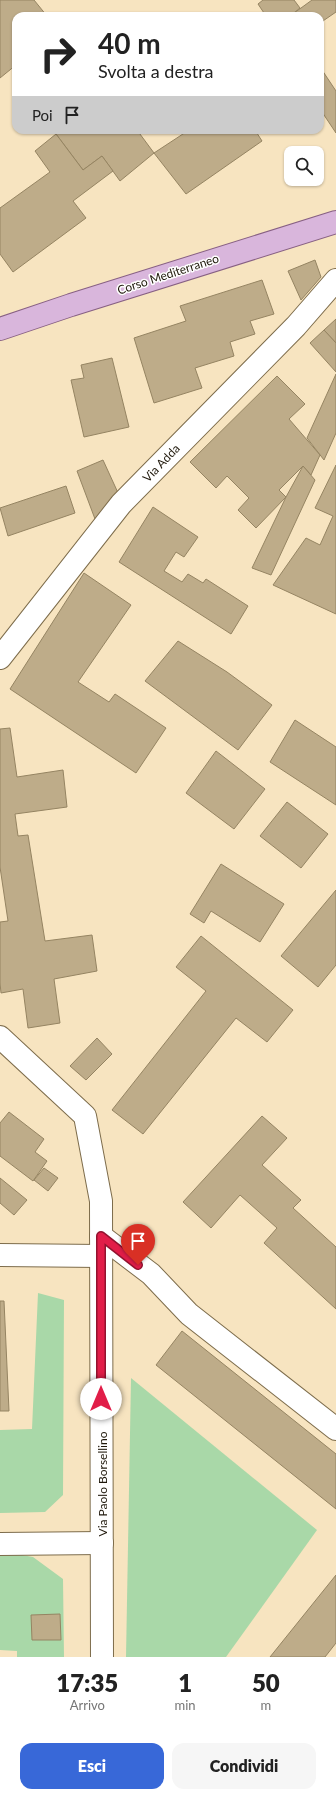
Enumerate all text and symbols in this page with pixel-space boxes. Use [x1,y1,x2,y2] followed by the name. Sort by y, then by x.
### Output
[98,26,161,60] text: 40 m
[32,28,84,80] icon: right
[98,60,214,82] text: Svolta a destra
[61,104,83,126] icon: arrive
[32,106,53,124] text: Poi
[284,146,324,186] map controls
[284,146,324,186] button: search
[115,250,221,298] street label: Corso Mediterraneo
[139,441,183,485] street label: Via Adda
[121,1224,155,1265] pin
[127,1230,149,1252] icon: arrive
[80,1378,122,1420] position arrow
[95,1431,110,1536] street label: Via Paolo Borsellino
[56,1668,118,1697] text: 17:35
[178,1668,192,1697] text: 1
[252,1668,280,1697] text: 50
[70,1697,105,1713] text: Arrivo
[175,1697,196,1713] text: min
[260,1697,271,1713] text: m
[20,1743,164,1789] button: Esci
[172,1743,316,1789] button: Condividi

